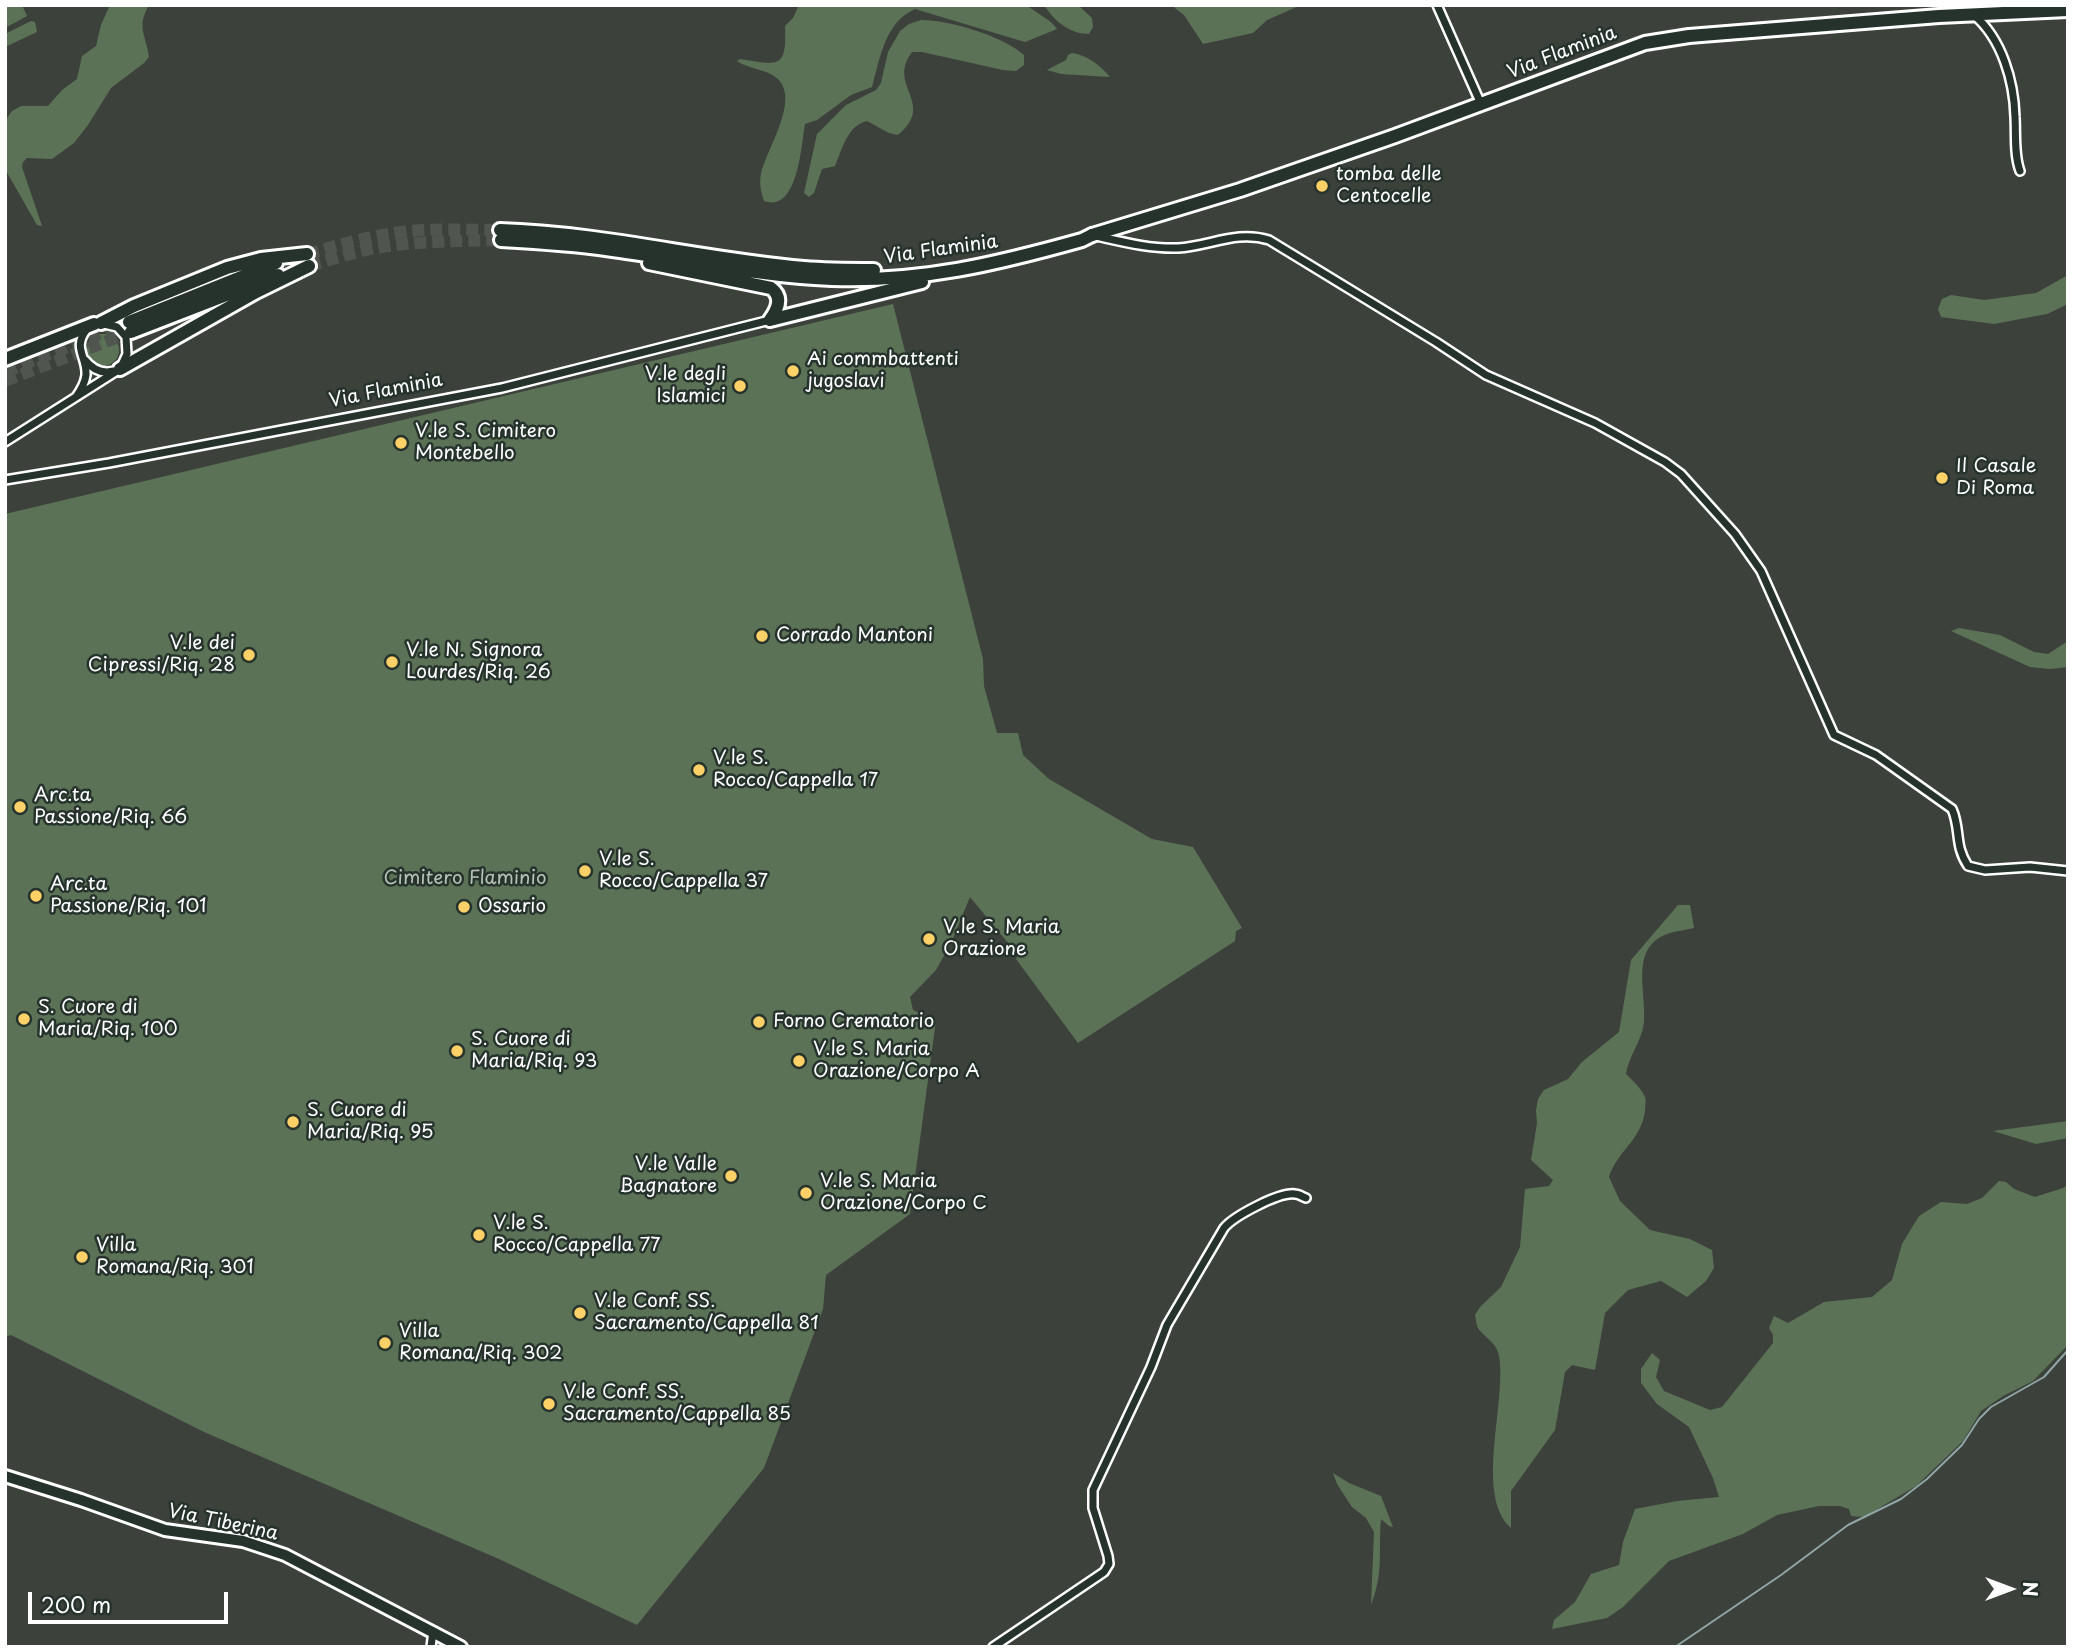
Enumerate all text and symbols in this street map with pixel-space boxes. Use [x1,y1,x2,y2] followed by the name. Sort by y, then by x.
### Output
[1504,22,1620,84] street label: Via Flaminia
[1336,164,1442,208] place label: tomba delle Centocelle
[1314,178,1330,194] marker: tomba delle Centocelle
[882,231,1000,269] street label: Via Flaminia
[807,349,959,393] place label: Ai commbattenti jugoslavi
[785,363,801,379] marker: Ai commbattenti jugoslavi
[645,364,726,408] place label: V.le degli Islamici
[327,369,445,413] street label: Via Flaminia
[732,378,748,394] marker: V.le degli Islamici
[415,421,556,465] place label: V.le S. Cimitero Montebello
[393,435,409,451] marker: V.le S. Cimitero Montebello
[1956,456,2036,500] place label: Il Casale Di Roma
[1934,470,1950,486] marker: Il Casale Di Roma
[776,625,933,647] place label: Corrado Mantoni
[754,628,770,644] marker: Corrado Mantoni
[88,633,235,677] place label: V.le dei Cipressi/Riq. 28
[406,640,551,684] place label: V.le N. Signora Lourdes/Riq. 26
[241,647,257,663] marker: V.le dei Cipressi/Riq. 28
[384,654,400,670] marker: V.le N. Signora Lourdes/Riq. 26
[713,748,878,792] place label: V.le S. Rocco/Cappella 17
[691,762,707,778] marker: V.le S. Rocco/Cappella 17
[34,785,187,829] place label: Arc.ta Passione/Riq. 66
[12,799,28,815] marker: Arc.ta Passione/Riq. 66
[599,849,768,893] place label: V.le S. Rocco/Cappella 37
[577,863,593,879] marker: V.le S. Rocco/Cappella 37
[383,868,547,890] park label: Cimitero Flaminio
[50,874,207,918] place label: Arc.ta Passione/Riq. 101
[28,888,44,904] marker: Arc.ta Passione/Riq. 101
[478,896,546,918] place label: Ossario
[456,899,472,915] marker: Ossario
[943,917,1060,961] place label: V.le S. Maria Orazione
[921,931,937,947] marker: V.le S. Maria Orazione
[38,997,178,1041] place label: S. Cuore di Maria/Riq. 100
[16,1011,32,1027] marker: S. Cuore di Maria/Riq. 100
[773,1011,934,1033] place label: Forno Crematorio
[751,1014,767,1030] marker: Forno Crematorio
[471,1029,597,1073] place label: S. Cuore di Maria/Riq. 93
[813,1039,980,1083] place label: V.le S. Maria Orazione/Corpo A
[449,1043,465,1059] marker: S. Cuore di Maria/Riq. 93
[791,1053,807,1069] marker: V.le S. Maria Orazione/Corpo A
[307,1100,434,1144] place label: S. Cuore di Maria/Riq. 95
[285,1114,301,1130] marker: S. Cuore di Maria/Riq. 95
[619,1154,717,1198] place label: V.le Valle Bagnatore
[723,1168,739,1184] marker: V.le Valle Bagnatore
[820,1171,987,1215] place label: V.le S. Maria Orazione/Corpo C
[798,1185,814,1201] marker: V.le S. Maria Orazione/Corpo C
[493,1213,660,1257] place label: V.le S. Rocco/Cappella 77
[471,1227,487,1243] marker: V.le S. Rocco/Cappella 77
[96,1235,254,1279] place label: Villa Romana/Riq. 301
[74,1249,90,1265] marker: Villa Romana/Riq. 301
[594,1291,819,1335] place label: V.le Conf. SS. Sacramento/Cappella 81
[572,1305,588,1321] marker: V.le Conf. SS. Sacramento/Cappella 81
[399,1321,562,1365] place label: Villa Romana/Riq. 302
[377,1335,393,1351] marker: Villa Romana/Riq. 302
[563,1382,791,1426] place label: V.le Conf. SS. Sacramento/Cappella 85
[541,1396,557,1412] marker: V.le Conf. SS. Sacramento/Cappella 85
[166,1500,280,1546] street label: Via Tiberina
[1975,1554,2045,1624] north arrow
[32,1578,231,1622] scale bar
[2017,1581,2045,1597] text: N
[41,1588,111,1620] text: 200 m

